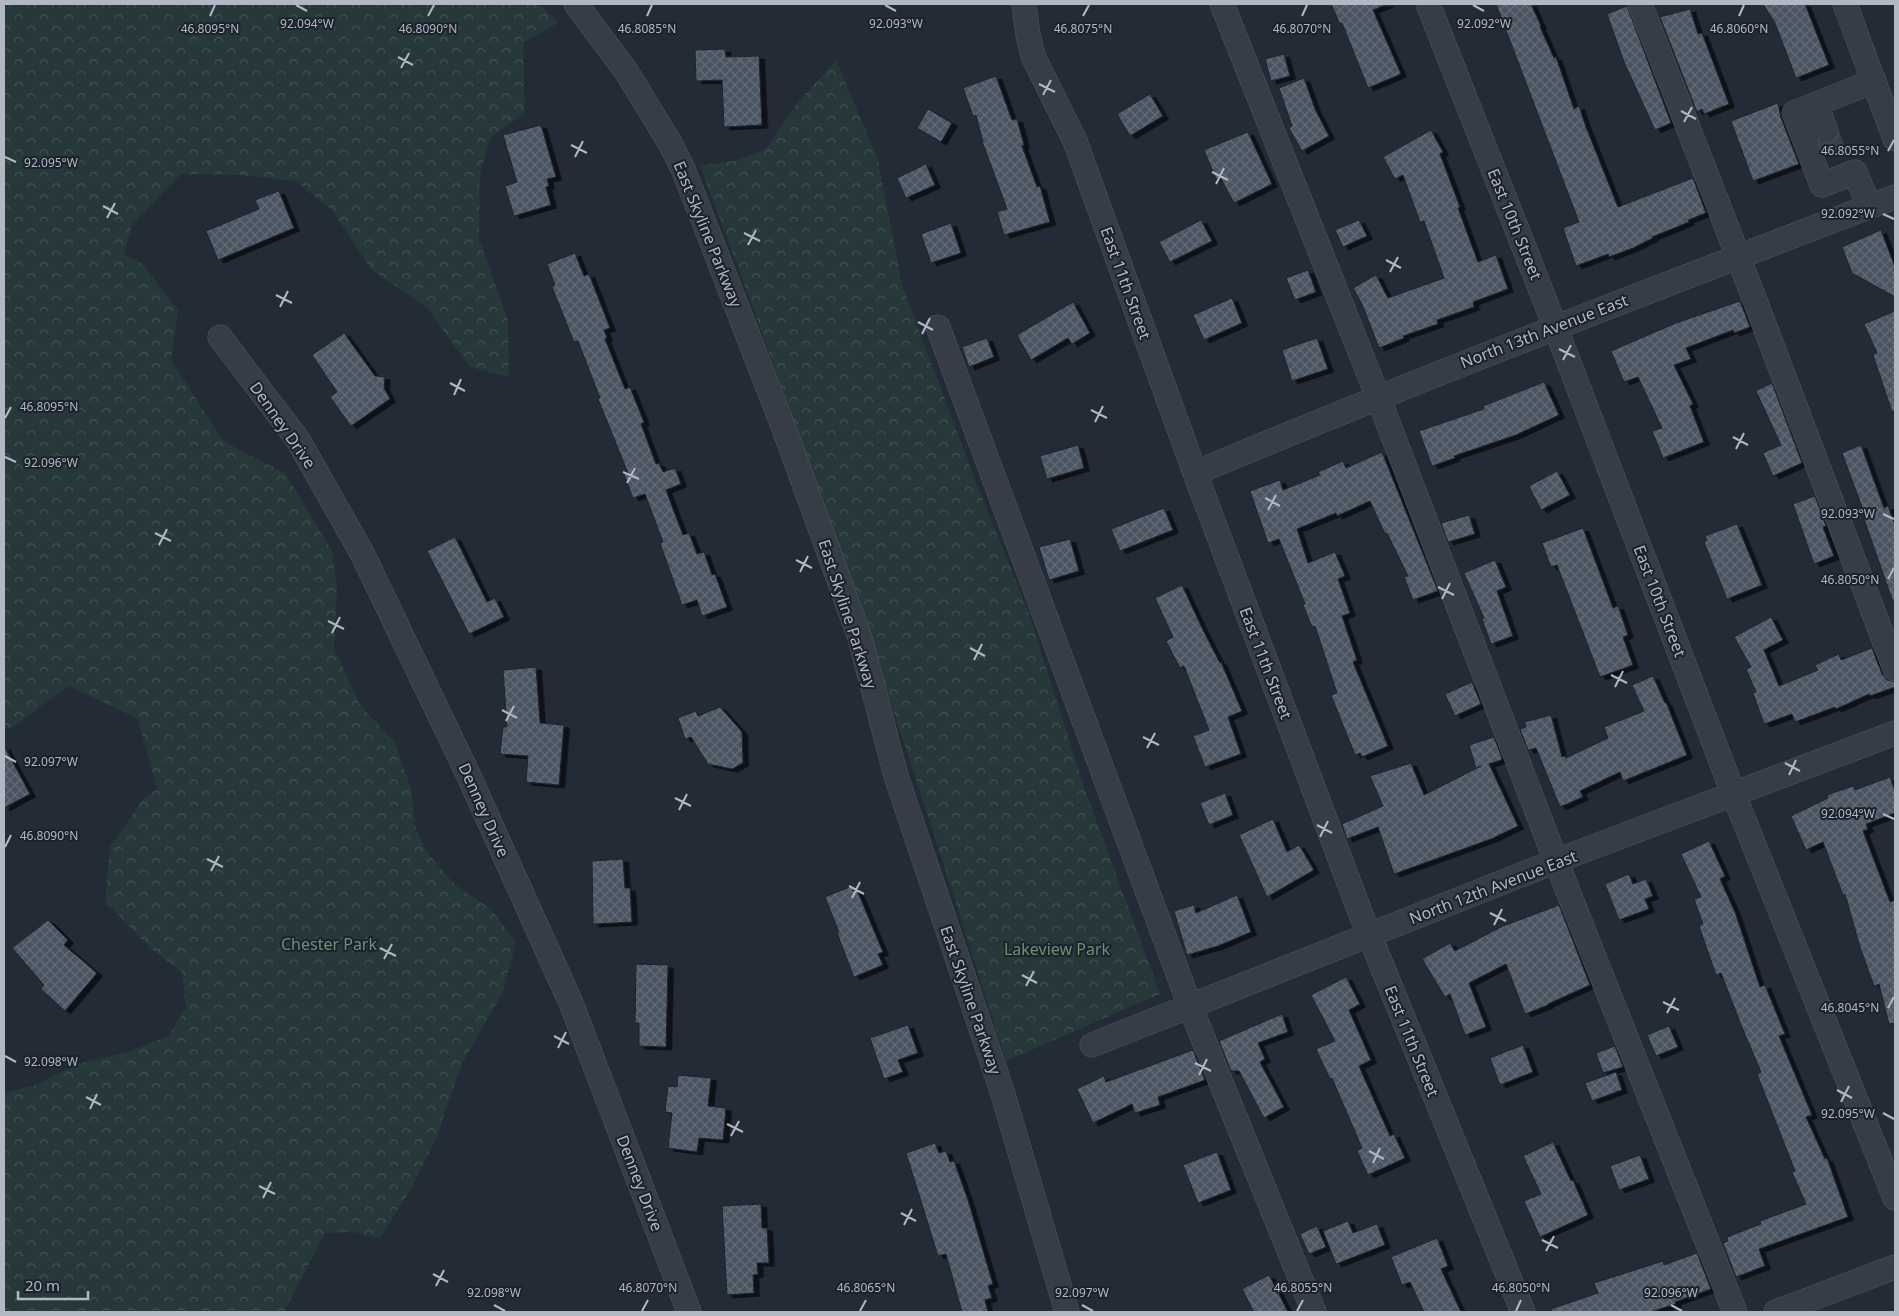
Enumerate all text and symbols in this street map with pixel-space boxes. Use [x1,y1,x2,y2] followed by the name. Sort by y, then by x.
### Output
[280,15,334,32] text: 92.094°W
[869,15,923,32] text: 92.093°W
[1457,15,1511,32] text: 92.092°W
[181,20,239,37] text: 46.8095°N
[399,20,457,37] text: 46.8090°N
[618,20,676,37] text: 46.8085°N
[1054,20,1112,37] text: 46.8075°N
[1273,20,1331,37] text: 46.8070°N
[1710,20,1768,37] text: 46.8060°N
[1821,142,1879,159] text: 46.8055°N
[24,154,78,171] text: 92.095°W
[669,158,748,311] street label: East Skyline Parkway
[1483,165,1547,283] street label: East 10th Street
[1821,205,1875,222] text: 92.092°W
[1095,224,1157,343] street label: East 11th Street
[1457,289,1631,373] street label: North 13th Avenue East
[245,377,321,473] street label: Denney Drive
[20,398,78,415] text: 46.8095°N
[24,454,78,471] text: 92.096°W
[1821,505,1875,522] text: 92.093°W
[813,537,883,692] street label: East Skyline Parkway
[1629,542,1692,660] street label: East 10th Street
[1821,571,1879,588] text: 46.8050°N
[1235,604,1298,722] street label: East 11th Street
[24,753,78,770] text: 92.097°W
[453,759,515,861] street label: Denney Drive
[1821,805,1875,822] text: 92.094°W
[20,827,78,844] text: 46.8090°N
[1406,845,1580,929] street label: North 12th Avenue East
[935,923,1007,1078] street label: East Skyline Parkway
[281,933,377,955] park label: Chester Park
[1004,938,1111,960] park label: Lakeview Park
[1380,982,1444,1100] street label: East 11th Street
[1821,999,1879,1016] text: 46.8045°N
[24,1053,78,1070] text: 92.098°W
[1821,1105,1875,1122] text: 92.095°W
[612,1132,668,1234] street label: Denney Drive
[18,1268,88,1300] scale bar
[25,1275,60,1295] text: 20 m
[619,1279,677,1296] text: 46.8070°N
[837,1279,895,1296] text: 46.8065°N
[1274,1279,1332,1296] text: 46.8055°N
[1492,1279,1550,1296] text: 46.8050°N
[467,1284,521,1301] text: 92.098°W
[1055,1284,1109,1301] text: 92.097°W
[1644,1284,1698,1301] text: 92.096°W

